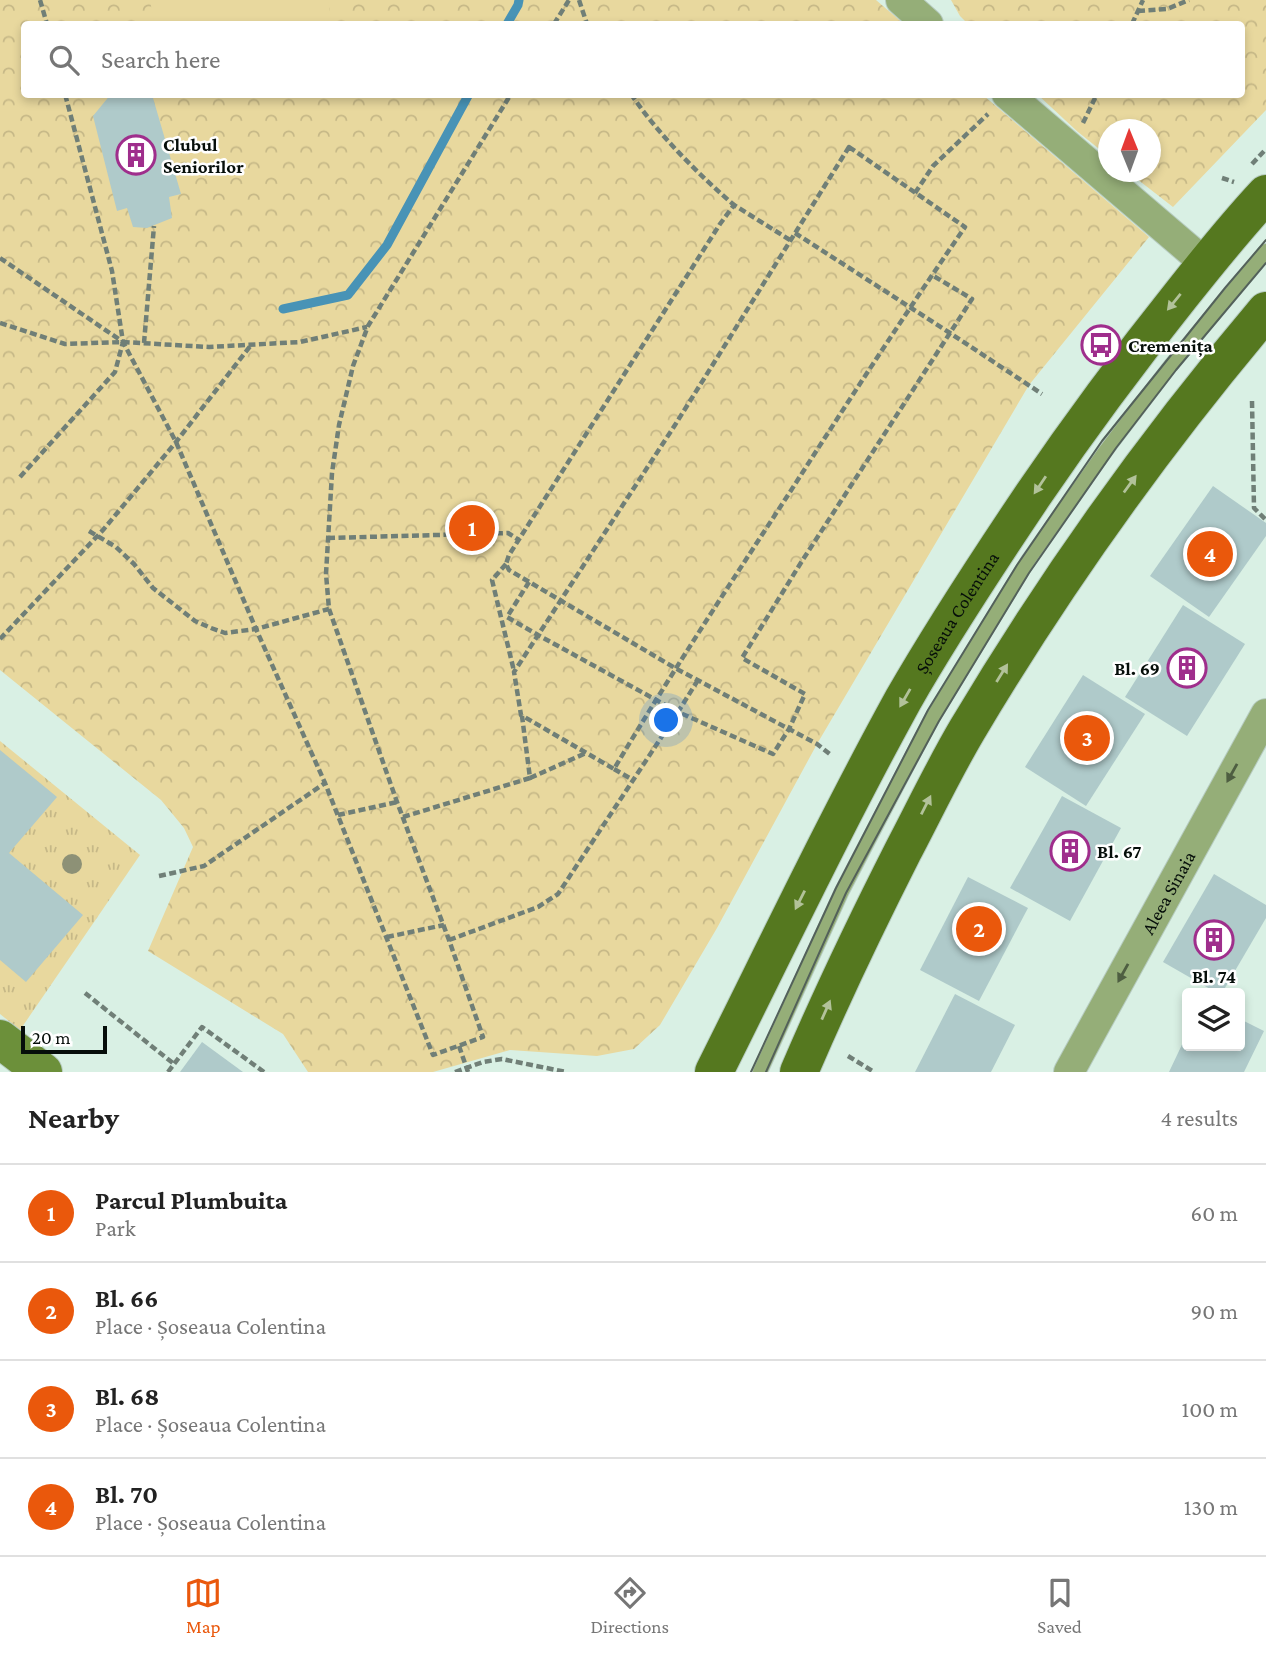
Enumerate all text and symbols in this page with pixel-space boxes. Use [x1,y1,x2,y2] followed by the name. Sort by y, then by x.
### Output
[21,21,1245,98] search box
[45,41,83,79] icon: search
[101,45,220,74] text: Search here
[1098,119,1161,182] north arrow
[115,134,157,176] building icon: Clubul Seniorilor
[163,134,244,177] place label: Clubul Seniorilor
[1167,293,1182,311] one-way arrow
[1080,324,1122,366] bus stop icon: Cremenița
[1128,335,1214,357] place label: Cremenița
[1123,475,1137,493] one-way arrow
[1033,476,1046,495] one-way arrow
[449,502,495,554] pin: 1
[1187,528,1233,580] pin: 4
[910,547,1003,678] street label: Șoseaua Colentina
[1166,647,1208,689] building icon: Bl. 69
[1114,658,1160,679] place label: Bl. 69
[996,663,1009,682] one-way arrow
[899,689,911,708] one-way arrow
[649,703,683,737] your location
[1064,712,1110,764] pin: 3
[1226,764,1238,783] one-way arrow
[921,795,932,815] one-way arrow
[1049,830,1091,872] building icon: Bl. 67
[1097,841,1141,862] place label: Bl. 67
[1137,847,1199,938] street label: Aleea Sinaia
[795,890,806,910] one-way arrow
[956,903,1002,955] pin: 2
[1193,919,1235,961] building icon: Bl. 74
[1117,963,1129,983] one-way arrow
[1192,966,1236,987] place label: Bl. 74
[1182,988,1245,1051] map controls
[1182,988,1245,1051] button: layers
[821,999,832,1020] one-way arrow
[21,1023,107,1055] scale bar
[32,1027,71,1048] text: 20 m
[28,1101,119,1134] text: Nearby
[1160,1105,1238,1131] text: 4 results
[95,1186,288,1215] text: Parcul Plumbuita
[47,1200,55,1226] text: 1
[1191,1200,1238,1226] text: 60 m
[95,1215,136,1241] text: Park
[95,1284,158,1313] text: Bl. 66
[45,1298,57,1324] text: 2
[1191,1298,1238,1324] text: 90 m
[95,1313,326,1339] text: Place · Șoseaua Colentina
[95,1382,159,1411] text: Bl. 68
[45,1396,57,1422] text: 3
[1182,1396,1238,1422] text: 100 m
[95,1411,326,1437] text: Place · Șoseaua Colentina
[95,1480,158,1509] text: Bl. 70
[45,1494,57,1520] text: 4
[1184,1494,1238,1520] text: 130 m
[95,1509,326,1535] text: Place · Șoseaua Colentina
[184,1574,222,1637] tab: Map
[590,1574,669,1637] tab: Directions
[1037,1574,1082,1637] tab: Saved

